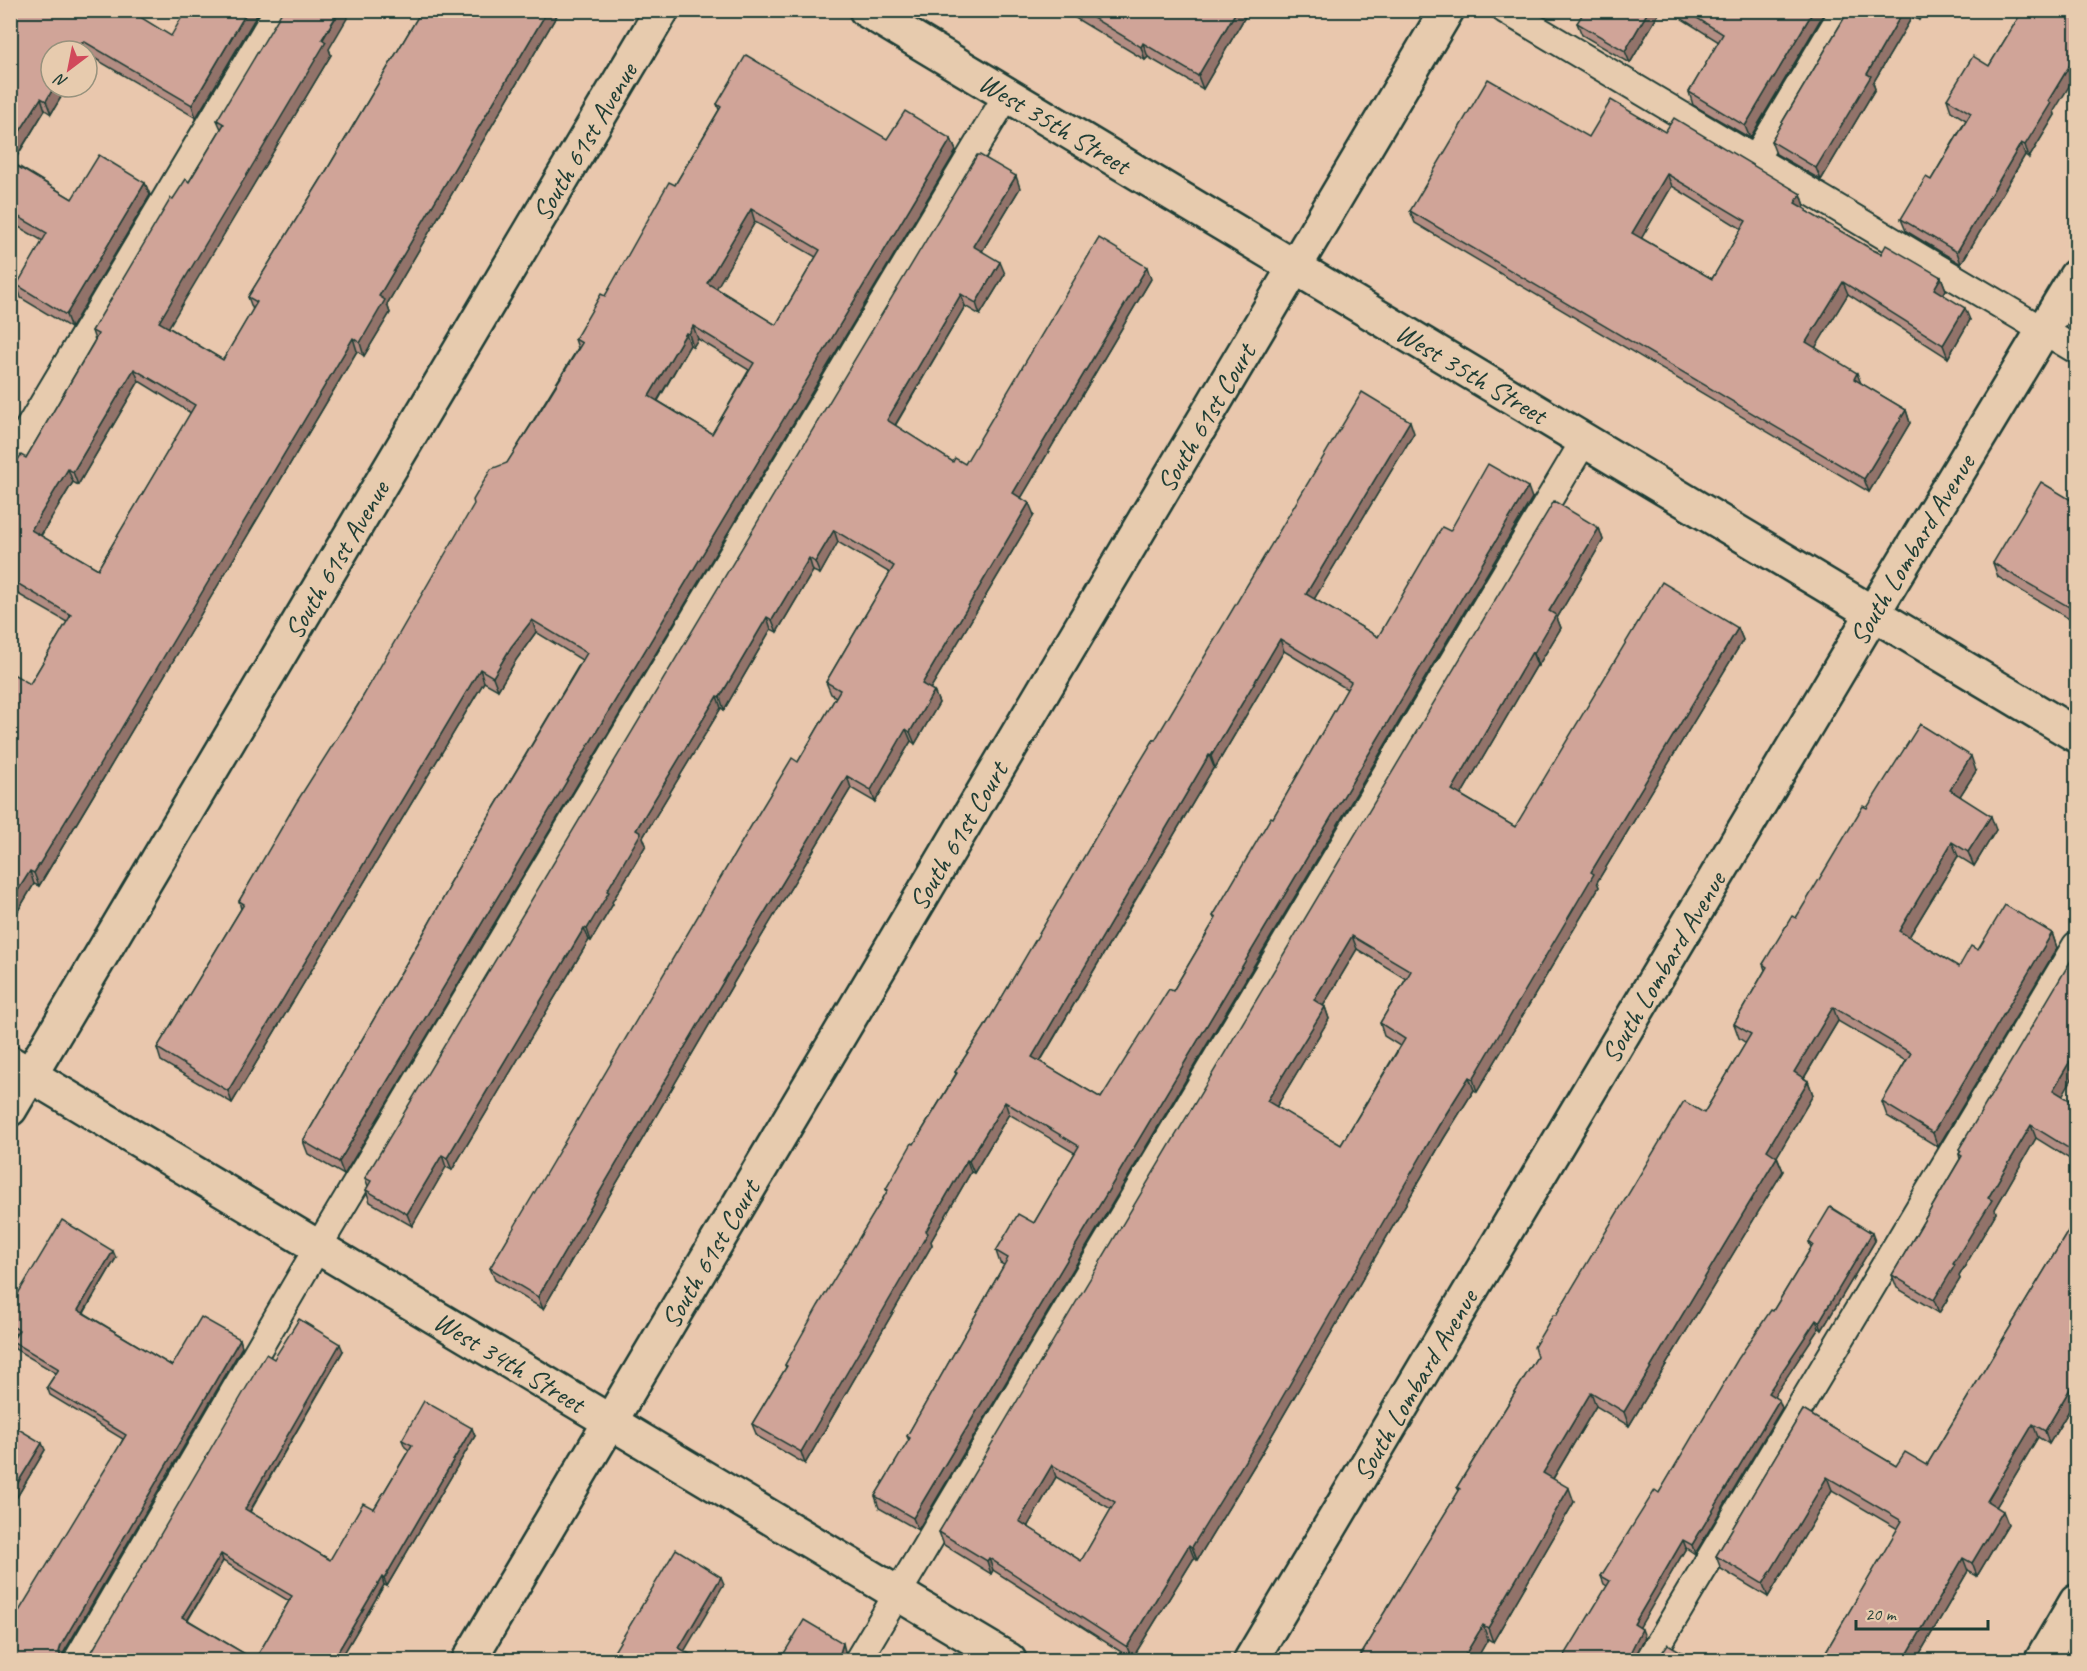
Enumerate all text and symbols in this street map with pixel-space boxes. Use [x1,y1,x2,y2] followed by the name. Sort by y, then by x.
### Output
[39,39,99,99] north arrow
[524,55,646,227] street label: South 61st Avenue
[973,65,1139,184] street label: West 35th Street
[49,68,71,92] text: N
[1390,315,1555,433] street label: West 35th Street
[1148,335,1264,498] street label: South 61st Court
[1841,446,1983,651] street label: South Lombard Avenue
[276,473,398,645] street label: South 61st Avenue
[901,753,1017,917] street label: South 61st Court
[1593,864,1734,1069] street label: South Lombard Avenue
[653,1172,769,1335] street label: South 61st Court
[1345,1282,1486,1487] street label: South Lombard Avenue
[428,1303,593,1422] street label: West 34th Street
[1856,1593,1988,1631] scale bar
[1865,1603,1898,1625] text: 20 m

